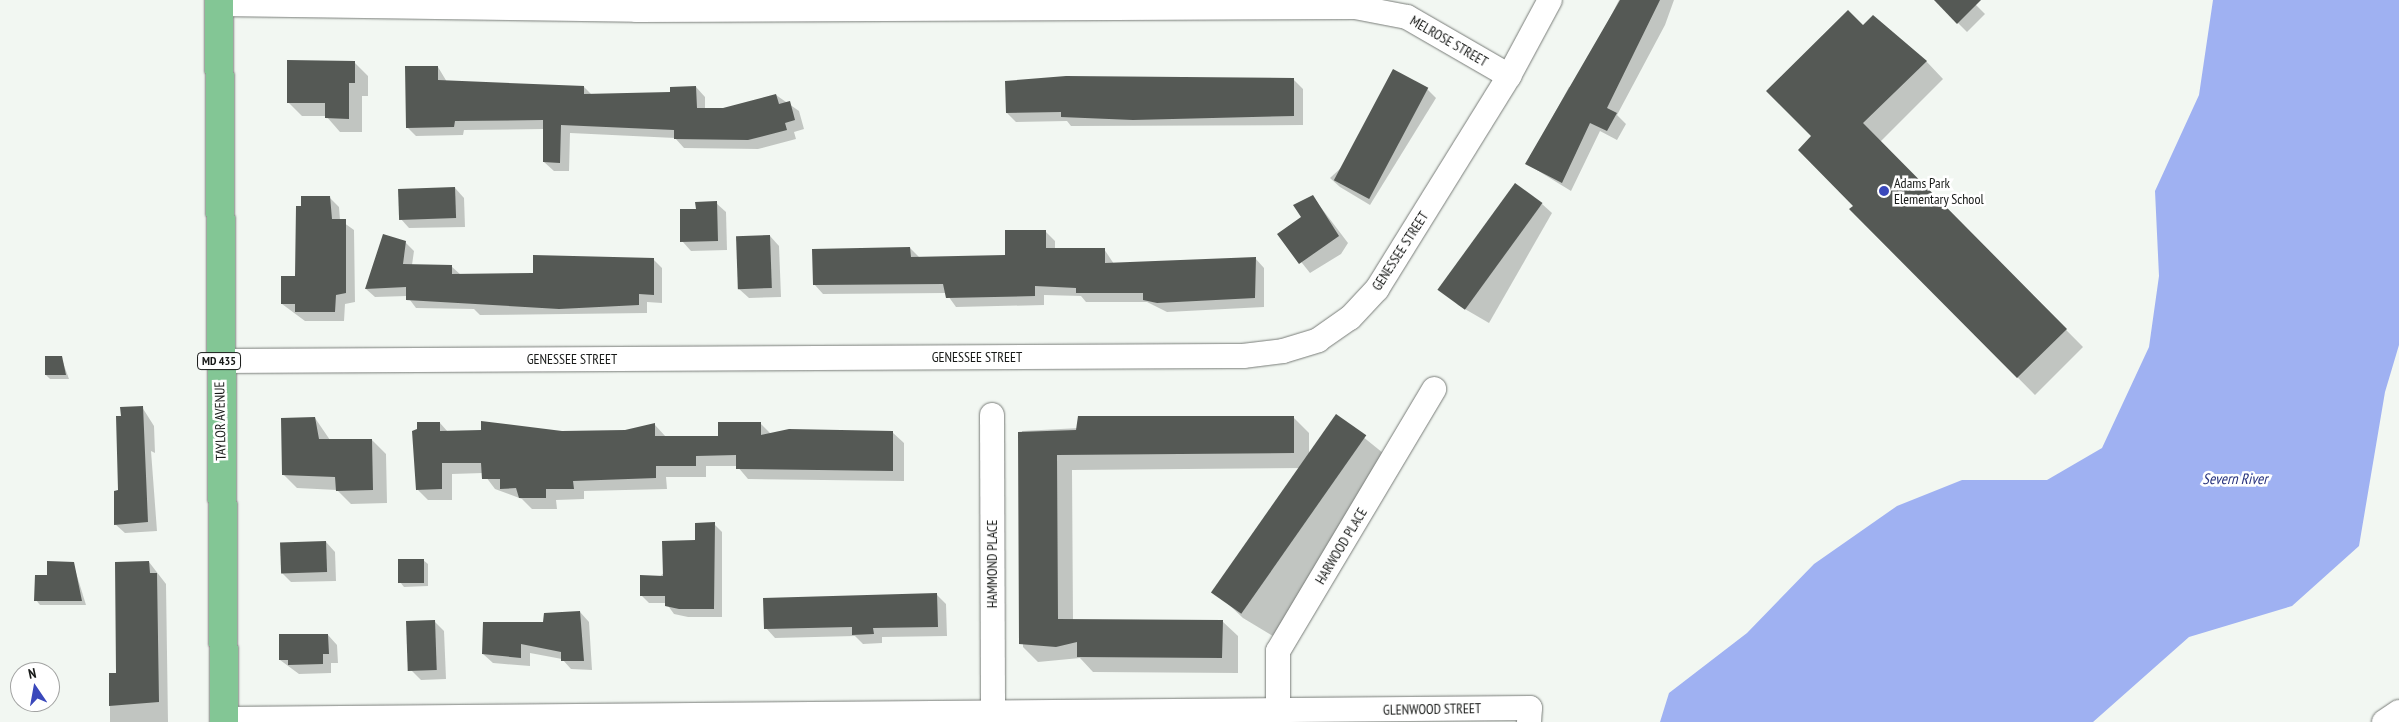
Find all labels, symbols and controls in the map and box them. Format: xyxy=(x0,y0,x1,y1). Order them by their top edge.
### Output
street label: MELROSE STREET xyxy=(1407,12,1491,70)
place label: Adams Park Elementary School xyxy=(1894,175,1984,208)
marker: Adams Park Elementary School xyxy=(1878,185,1890,197)
street label: GENESSEE STREET xyxy=(1368,208,1432,294)
street label: GENESSEE STREET xyxy=(932,349,1022,365)
street label: GENESSEE STREET xyxy=(527,351,617,367)
road number: MD 435 xyxy=(196,352,242,371)
street label: TAYLOR AVENUE xyxy=(211,381,229,461)
water label: Severn River xyxy=(2203,470,2267,488)
street label: HARWOOD PLACE xyxy=(1312,505,1370,587)
street label: HAMMOND PLACE xyxy=(984,520,1000,608)
north arrow xyxy=(10,662,60,712)
text: N xyxy=(27,664,38,683)
street label: GLENWOOD STREET xyxy=(1383,700,1481,718)

